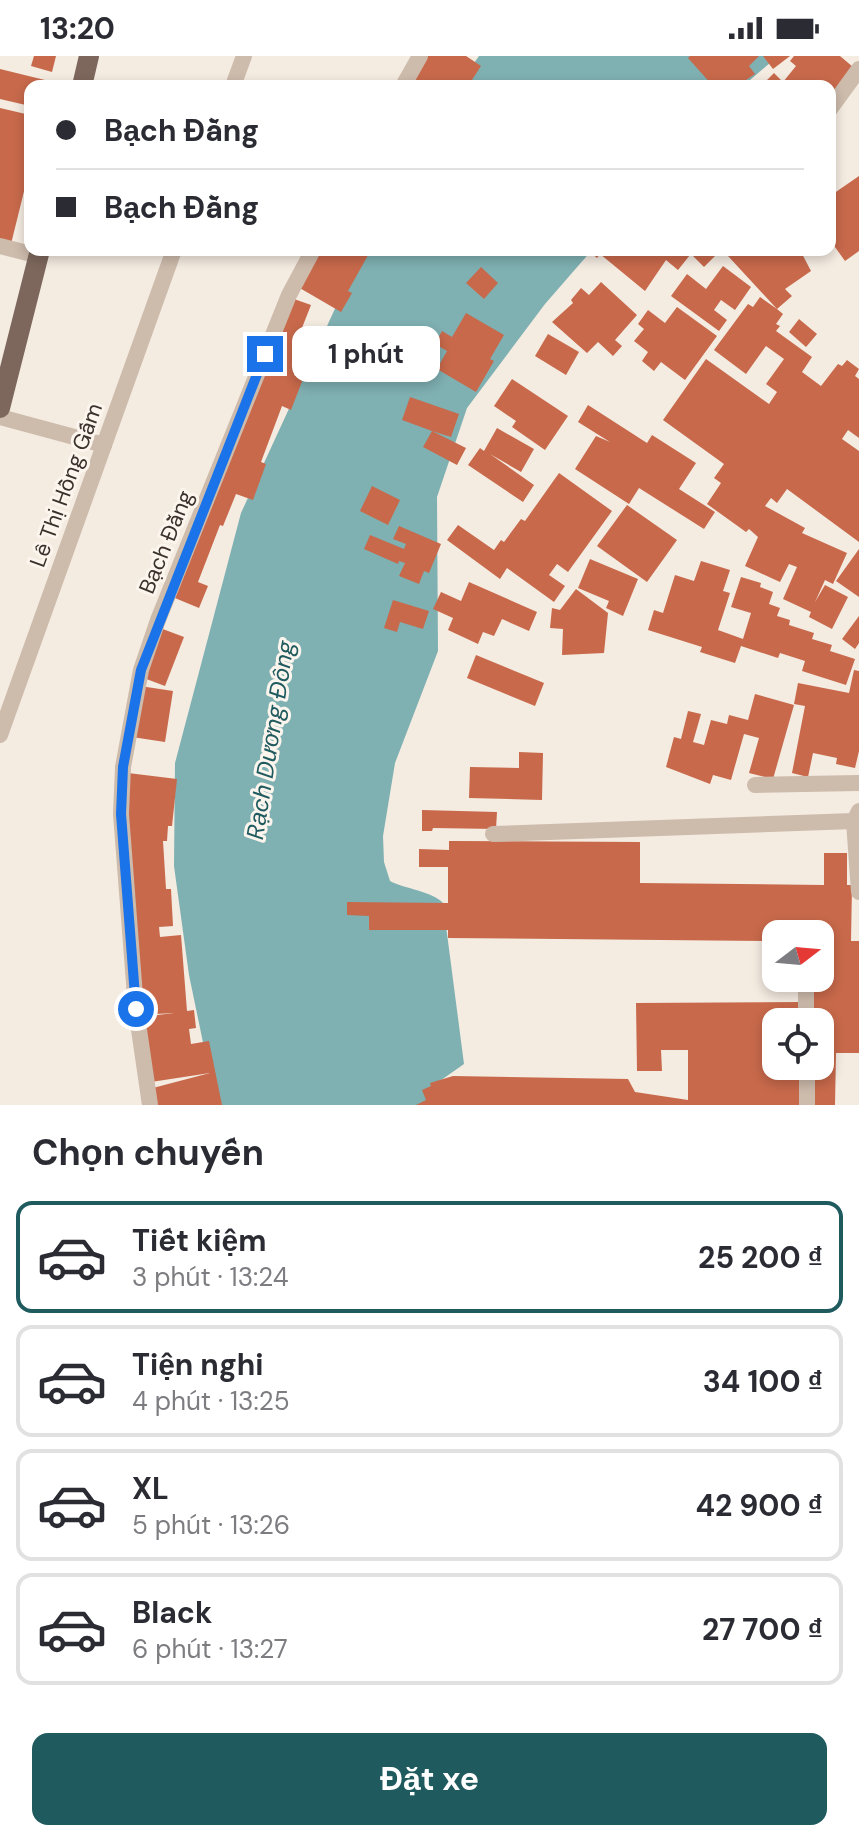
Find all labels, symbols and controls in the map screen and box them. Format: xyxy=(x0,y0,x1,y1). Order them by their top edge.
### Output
text: 13:20 xyxy=(40,9,115,48)
text: Bạch Đằng xyxy=(104,111,259,150)
text: Bạch Đằng xyxy=(104,188,259,227)
callout: 1 phút xyxy=(293,326,441,382)
route end xyxy=(247,336,283,372)
text: 1 phút xyxy=(328,337,404,371)
street label: Lê Thị Hồng Gấm xyxy=(23,399,109,571)
street label: Bạch Đằng xyxy=(132,486,200,598)
water label: Rạch Dương Đông xyxy=(239,638,301,842)
north arrow xyxy=(762,920,834,992)
map controls xyxy=(762,920,834,1080)
route start xyxy=(118,991,154,1027)
button: locate xyxy=(762,1008,834,1080)
text: Chọn chuyến xyxy=(32,1129,264,1176)
icon: car xyxy=(36,1221,108,1293)
text: Tiết kiệm xyxy=(132,1221,267,1260)
text: 25 200 ₫ xyxy=(698,1238,823,1277)
text: 3 phút · 13:24 xyxy=(132,1260,289,1294)
icon: car xyxy=(36,1345,108,1417)
text: Tiện nghi xyxy=(132,1345,264,1384)
text: 34 100 ₫ xyxy=(703,1362,823,1401)
text: 4 phút · 13:25 xyxy=(132,1384,290,1418)
icon: car xyxy=(36,1469,108,1541)
text: XL xyxy=(132,1469,169,1508)
text: 42 900 ₫ xyxy=(695,1486,823,1525)
text: 5 phút · 13:26 xyxy=(132,1508,290,1542)
icon: car xyxy=(36,1593,108,1665)
text: Black xyxy=(132,1593,212,1632)
text: 27 700 ₫ xyxy=(702,1610,823,1649)
text: 6 phút · 13:27 xyxy=(132,1632,288,1666)
button: Đặt xe xyxy=(32,1733,827,1825)

